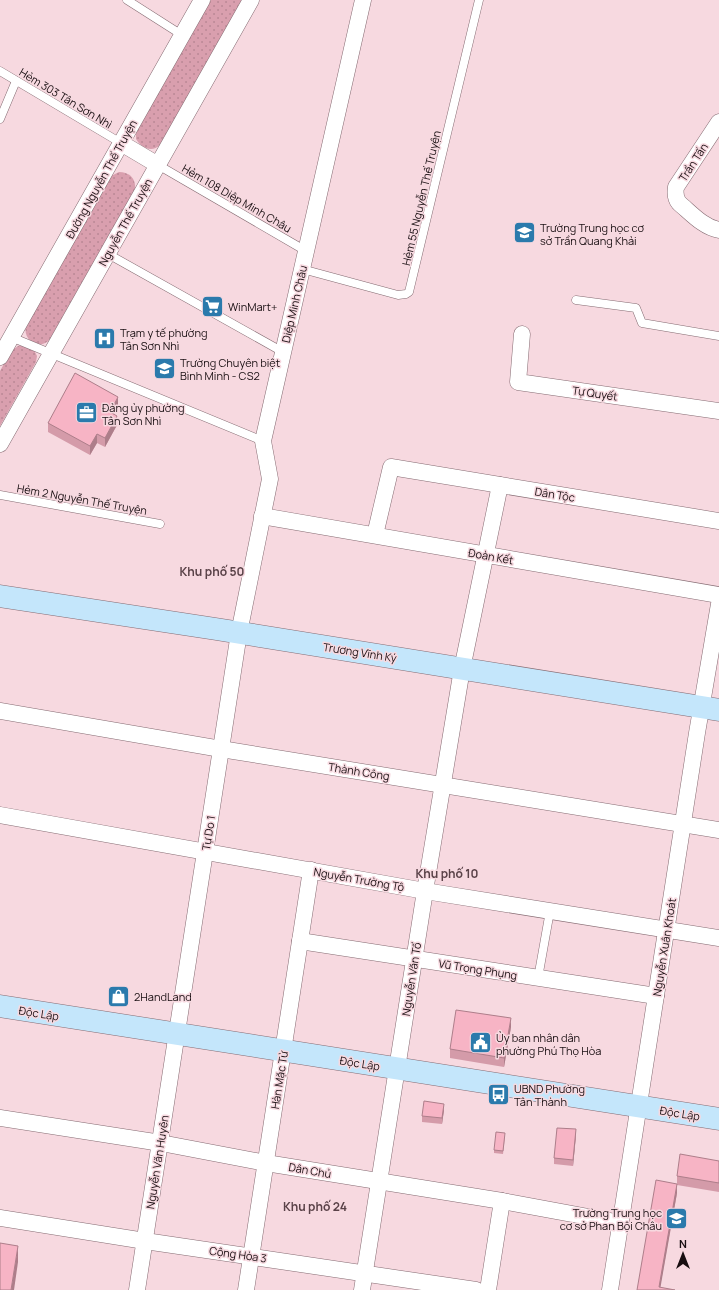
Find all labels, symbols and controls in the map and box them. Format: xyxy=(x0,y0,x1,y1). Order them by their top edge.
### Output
street label: Hẻm 303 Tân Sơn Nhì xyxy=(17,64,115,132)
street label: Đường Nguyễn Thế Truyện xyxy=(63,117,139,241)
street label: Hẻm 55 Nguyễn Thế Truyện xyxy=(398,129,444,267)
street label: Trần Tấn xyxy=(675,140,711,184)
street label: Hẻm 108 Diệp Minh Châu xyxy=(179,160,295,236)
street label: Nguyễn Thế Truyện xyxy=(96,176,154,268)
school or university icon: Trường Trung học cơ sở Trần Quang Khải xyxy=(511,220,537,246)
place label: Trường Trung học cơ sở Trần Quang Khải xyxy=(540,220,644,248)
street label: Diệp Minh Châu xyxy=(278,264,310,344)
supermarket icon: WinMart+ xyxy=(199,293,225,319)
place label: WinMart+ xyxy=(228,299,277,314)
hospital icon: Trạm y tế phường Tân Sơn Nhì xyxy=(92,325,118,351)
place label: Trạm y tế phường Tân Sơn Nhì xyxy=(120,325,208,353)
school or university icon: Trường Chuyên biệt Bình Minh - CS2 xyxy=(151,355,177,381)
place label: Trường Chuyên biệt Bình Minh - CS2 xyxy=(180,355,280,383)
street label: Tự Quyết xyxy=(571,382,619,404)
office icon: Đảng ủy phường Tân Sơn Nhì xyxy=(73,400,99,426)
place label: Đảng ủy phường Tân Sơn Nhì xyxy=(102,400,185,428)
street label: Hẻm 2 Nguyễn Thế Truyện xyxy=(16,480,148,518)
street label: Dân Tộc xyxy=(534,483,576,505)
street label: Đoàn Kết xyxy=(467,545,515,567)
district label: Khu phố 50 xyxy=(180,563,245,580)
street label: Trương Vĩnh Ký xyxy=(322,639,398,665)
street label: Thành Công xyxy=(327,759,391,783)
street label: Tự Do 1 xyxy=(198,814,218,852)
street label: Nguyễn Trường Tộ xyxy=(312,864,406,894)
district label: Khu phố 10 xyxy=(415,865,479,882)
street label: Nguyễn Xuân Khoát xyxy=(649,897,679,997)
street label: Nguyễn Văn Tố xyxy=(398,941,424,1017)
street label: Vũ Trọng Phụng xyxy=(438,955,518,983)
shop icon: 2HandLand xyxy=(106,983,132,1009)
place label: 2HandLand xyxy=(134,989,192,1004)
street label: Độc Lập xyxy=(18,1002,61,1024)
public building icon: Ủy ban nhân dân phường Phú Thọ Hòa xyxy=(467,1030,493,1056)
place label: Ủy ban nhân dân phường Phú Thọ Hòa xyxy=(496,1030,601,1058)
street label: Hàn Mặc Tử xyxy=(267,1049,291,1110)
street label: Độc Lập xyxy=(339,1052,382,1074)
bus stop icon: UBND Phường Tân Thành xyxy=(486,1081,512,1107)
place label: UBND Phường Tân Thành xyxy=(514,1081,585,1109)
street label: Độc Lập xyxy=(659,1102,702,1124)
street label: Nguyễn Văn Huyên xyxy=(142,1114,172,1210)
street label: Dân Chủ xyxy=(287,1159,333,1181)
district label: Khu phố 24 xyxy=(283,1198,347,1215)
place label: Trường Trung học cơ sở Phan Bội Châu xyxy=(560,1205,662,1233)
school or university icon: Trường Trung học cơ sở Phan Bội Châu xyxy=(664,1205,690,1231)
north arrow xyxy=(663,1234,703,1274)
text: N xyxy=(679,1236,687,1251)
street label: Cộng Hòa 3 xyxy=(208,1243,268,1265)

